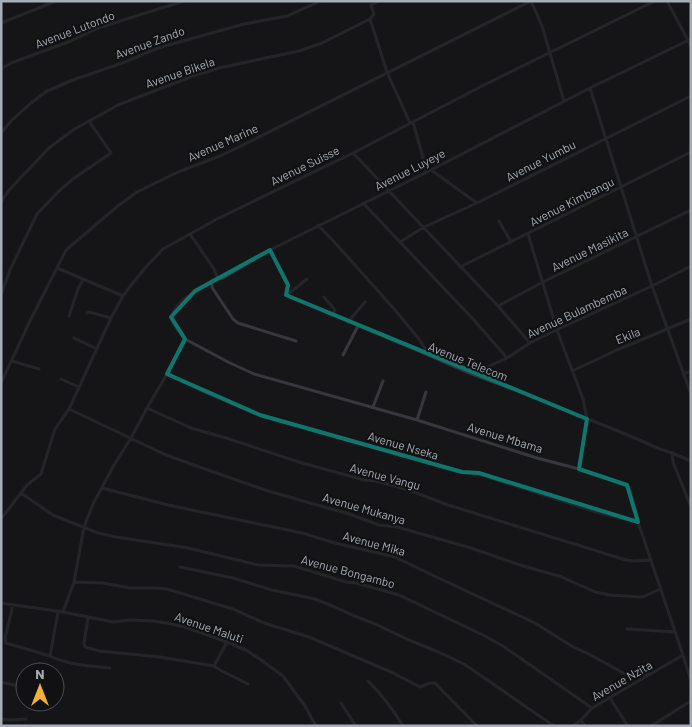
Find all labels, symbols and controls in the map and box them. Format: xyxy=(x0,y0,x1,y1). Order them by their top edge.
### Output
street label: Avenue Lutondo xyxy=(33,7,116,51)
street label: Avenue Zando xyxy=(113,23,186,61)
street label: Avenue Bikela xyxy=(143,54,216,90)
street label: Avenue Marine xyxy=(185,120,260,164)
street label: Avenue Yumbu xyxy=(503,137,578,184)
street label: Avenue Suisse xyxy=(268,142,341,188)
street label: Avenue Luyeye xyxy=(372,145,447,193)
street label: Avenue Kimbangu xyxy=(527,174,616,228)
street label: Avenue Masikita xyxy=(549,224,630,274)
street label: Avenue Bulambemba xyxy=(524,282,629,340)
street label: Ekila xyxy=(613,324,642,346)
street label: Avenue Telecom xyxy=(426,339,510,383)
street label: Avenue Mbama xyxy=(466,419,545,455)
street label: Avenue Nseka xyxy=(366,428,440,462)
street label: Avenue Vangu xyxy=(348,460,422,492)
street label: Avenue Mukanya xyxy=(321,490,407,527)
street label: Avenue Mika xyxy=(341,528,407,558)
street label: Avenue Bongambo xyxy=(300,552,397,590)
street label: Avenue Maluti xyxy=(173,609,246,645)
street label: Avenue Nzita xyxy=(589,657,654,703)
north arrow xyxy=(15,662,65,712)
text: N xyxy=(35,665,45,682)

